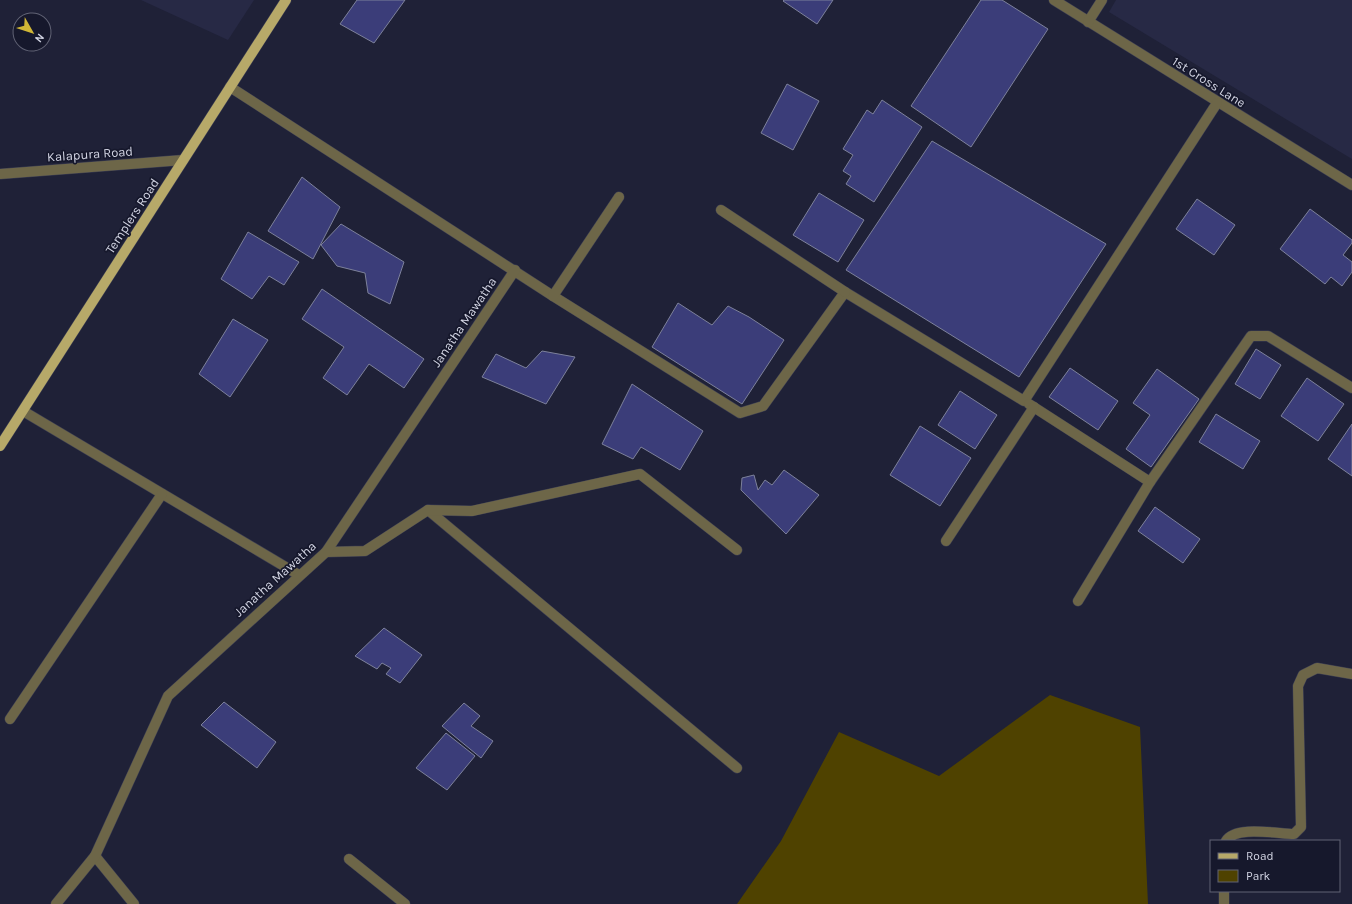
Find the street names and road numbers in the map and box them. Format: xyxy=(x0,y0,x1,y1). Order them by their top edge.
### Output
street label: 1st Cross Lane xyxy=(1170,54,1249,111)
street label: Kalapura Road xyxy=(46,144,134,164)
street label: Templers Road xyxy=(102,176,162,256)
street label: Janatha Mawatha xyxy=(428,274,500,370)
street label: Janatha Mawatha xyxy=(231,538,319,620)

